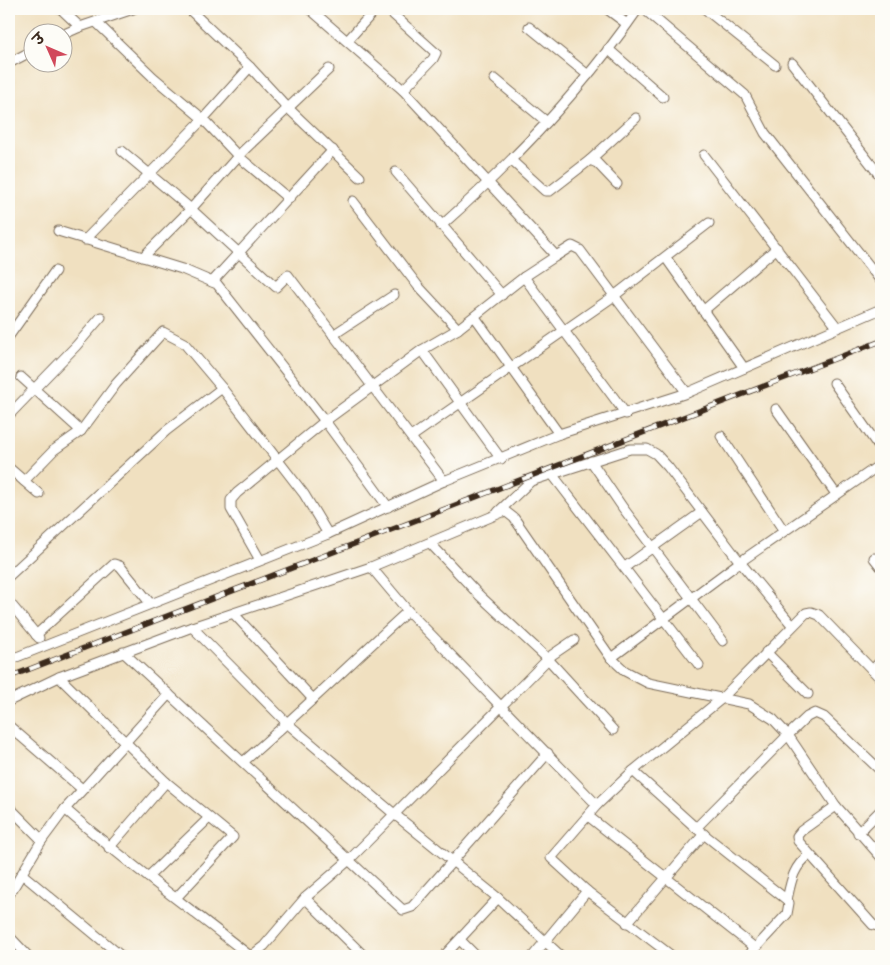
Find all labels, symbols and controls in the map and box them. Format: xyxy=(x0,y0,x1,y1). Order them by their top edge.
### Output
north arrow xyxy=(22,22,72,72)
text: उ xyxy=(26,26,52,53)

